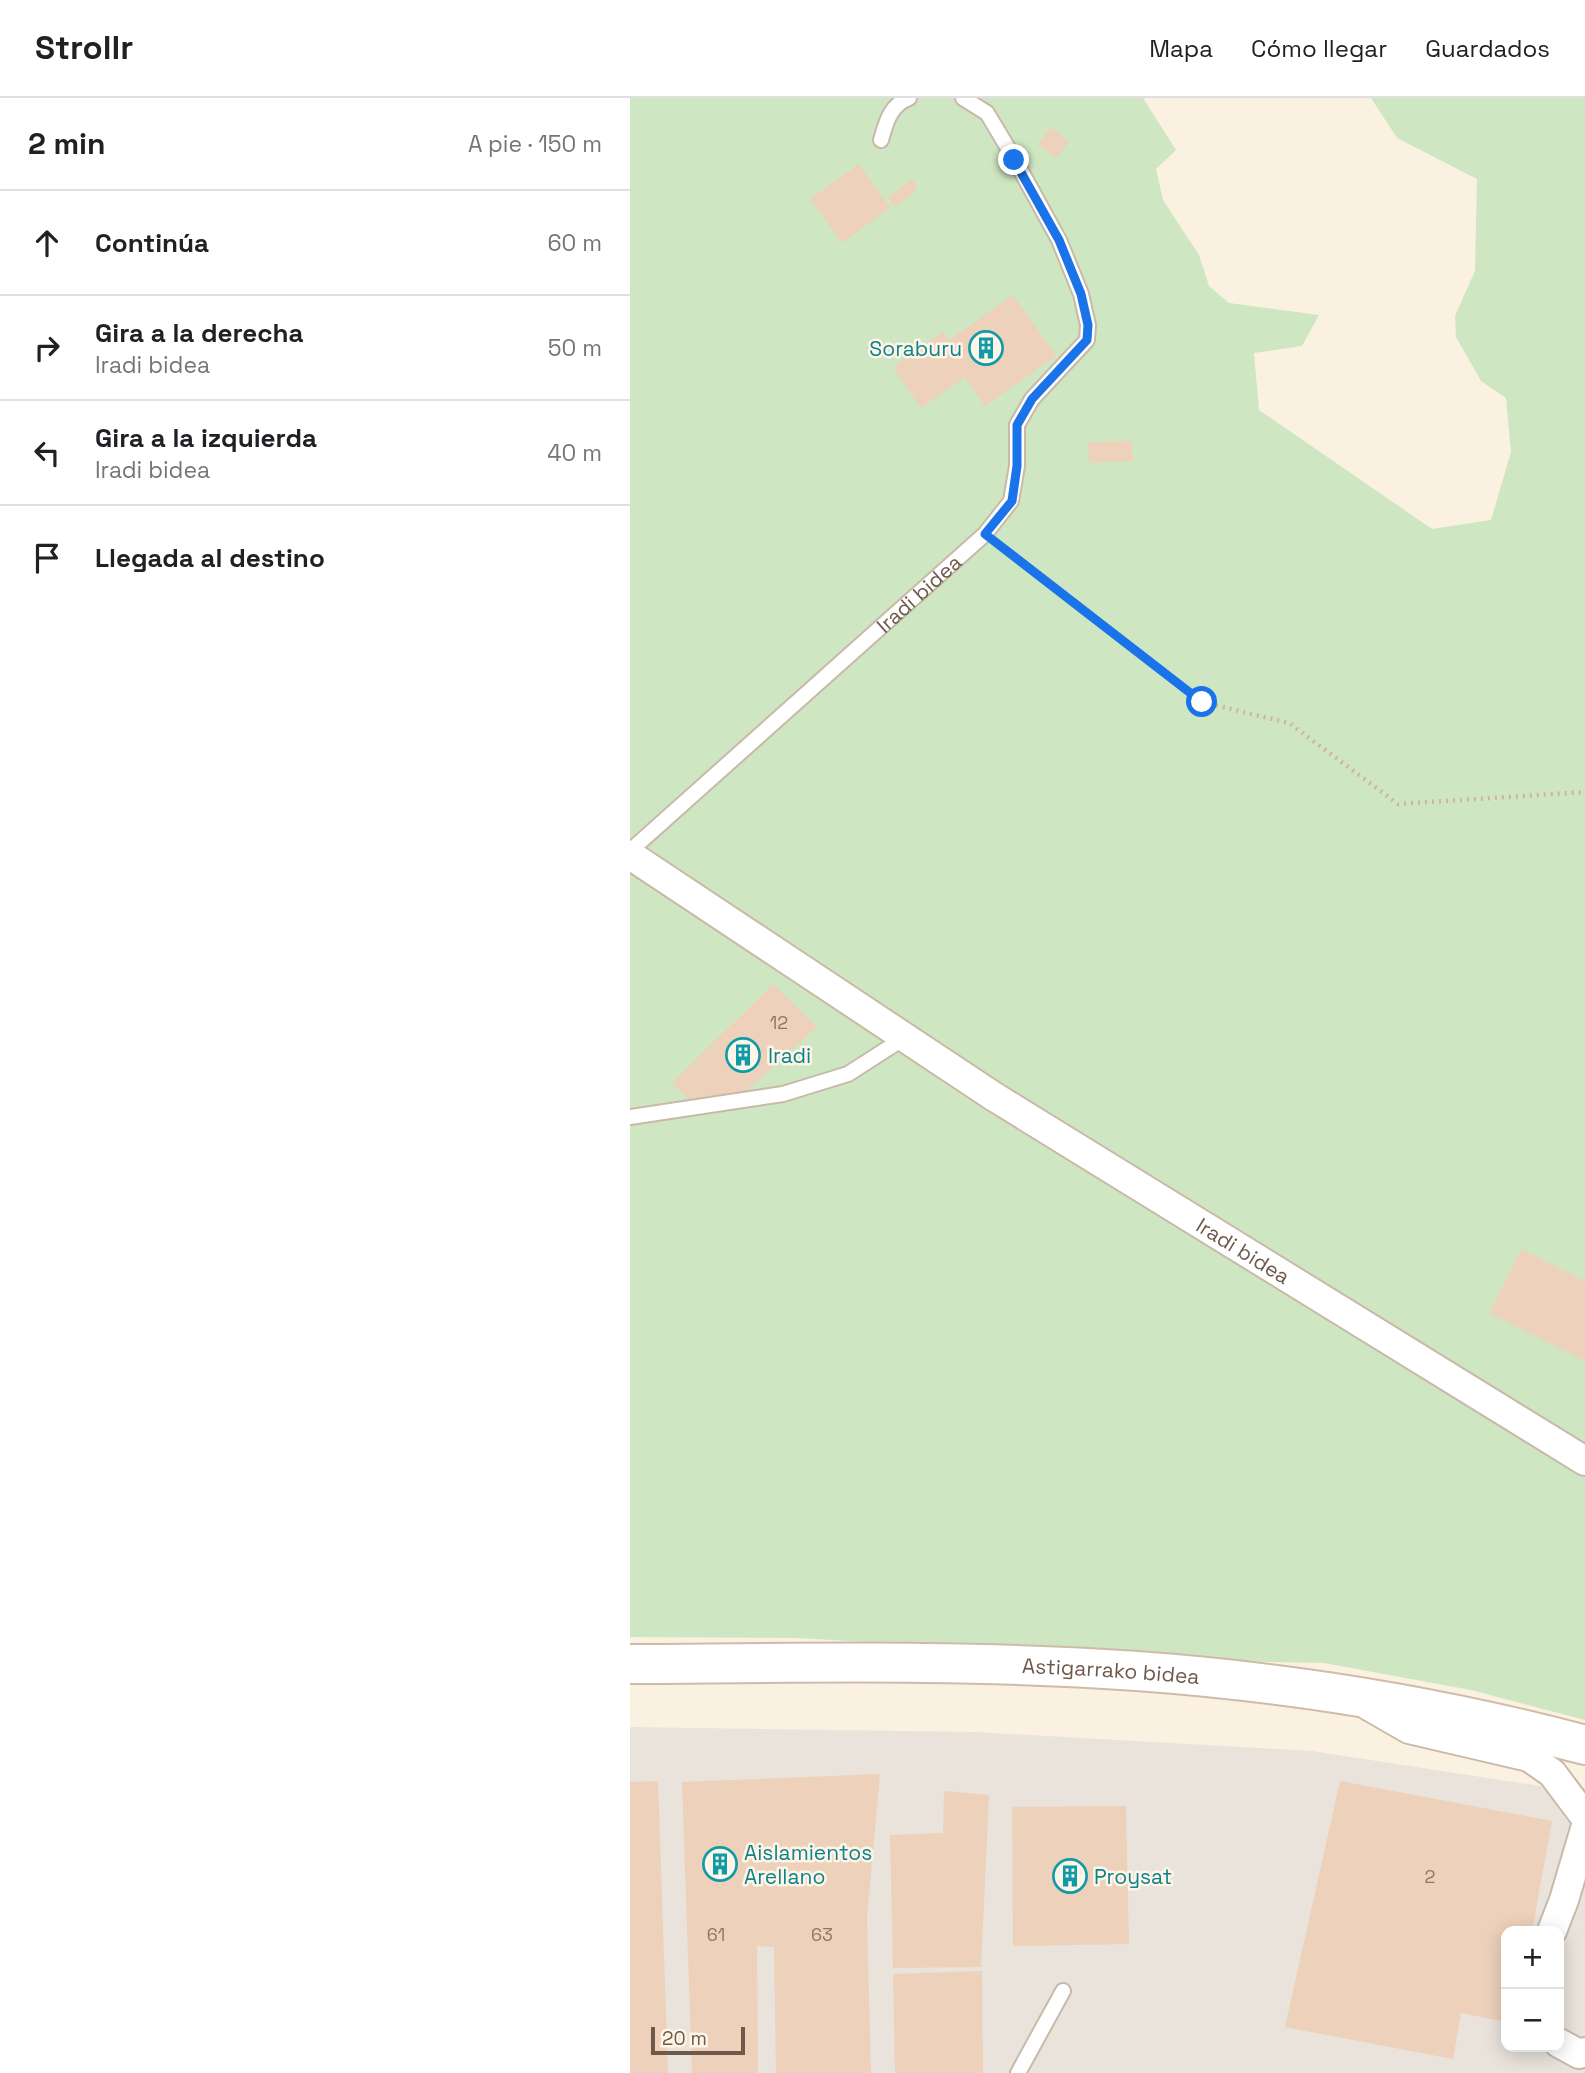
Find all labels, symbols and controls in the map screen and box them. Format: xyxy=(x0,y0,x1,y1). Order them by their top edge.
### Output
text: Strollr xyxy=(35,27,133,69)
text: Mapa xyxy=(1149,33,1213,64)
text: Cómo llegar xyxy=(1251,33,1387,64)
text: Guardados xyxy=(1425,33,1550,64)
text: 2 min xyxy=(28,124,106,163)
text: A pie · 150 m xyxy=(468,129,602,159)
route end xyxy=(998,144,1029,175)
icon: ahead xyxy=(28,224,66,262)
text: Continúa xyxy=(95,226,209,260)
text: 60 m xyxy=(547,228,602,258)
text: Gira a la derecha xyxy=(95,316,304,350)
icon: right xyxy=(28,329,66,367)
building icon: Soraburu xyxy=(967,329,1005,367)
text: 50 m xyxy=(548,333,602,363)
place label: Soraburu xyxy=(869,335,962,362)
text: Iradi bidea xyxy=(95,350,210,380)
text: Gira a la izquierda xyxy=(95,421,317,455)
icon: left xyxy=(28,434,66,472)
text: 40 m xyxy=(547,438,602,468)
text: Iradi bidea xyxy=(95,455,210,485)
icon: arrive xyxy=(28,539,66,577)
text: Llegada al destino xyxy=(95,541,325,575)
street label: Iradi bidea xyxy=(870,548,967,638)
route start xyxy=(1186,686,1217,717)
house number: 12 xyxy=(770,1011,788,1034)
building icon: Iradi xyxy=(724,1036,762,1074)
place label: Iradi xyxy=(768,1042,811,1069)
street label: Iradi bidea xyxy=(1192,1211,1295,1290)
street label: Astigarrako bidea xyxy=(1022,1652,1201,1690)
place label: Aislamientos Arellano xyxy=(744,1839,872,1890)
building icon: Aislamientos Arellano xyxy=(701,1845,739,1883)
building icon: Proysat xyxy=(1051,1857,1089,1895)
place label: Proysat xyxy=(1094,1863,1172,1890)
house number: 2 xyxy=(1425,1865,1435,1888)
house number: 61 xyxy=(707,1923,725,1946)
house number: 63 xyxy=(811,1923,833,1946)
map controls xyxy=(1501,1926,1564,2052)
button: + xyxy=(1501,1926,1564,1989)
button: − xyxy=(1501,1989,1564,2052)
scale bar xyxy=(651,2024,746,2056)
text: 20 m xyxy=(662,2026,707,2051)

